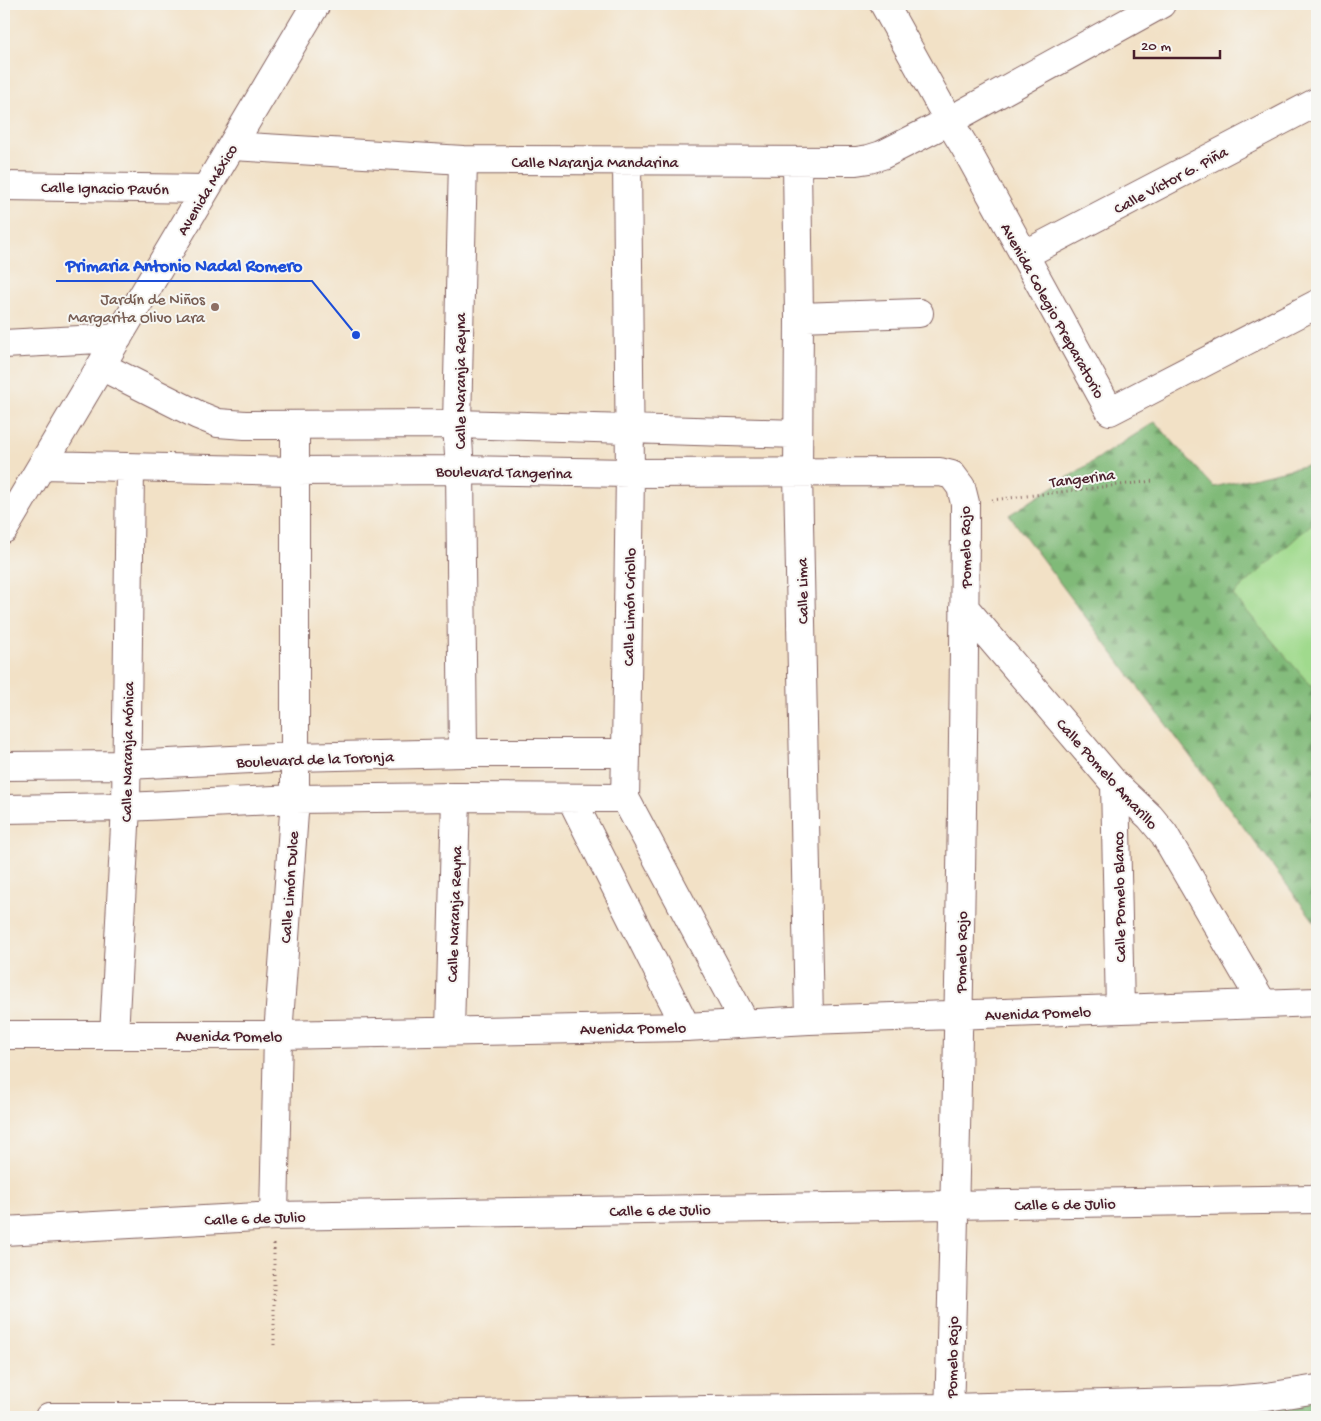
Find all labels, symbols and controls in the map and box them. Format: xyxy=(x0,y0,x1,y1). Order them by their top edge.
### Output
scale bar xyxy=(1134,28,1220,60)
text: 20 m xyxy=(1141,38,1171,56)
street label: Avenida México xyxy=(174,142,244,240)
street label: Calle Víctor G. Piña xyxy=(1111,144,1233,220)
street label: Calle Naranja Mandarina xyxy=(512,155,680,174)
street label: Calle Ignacio Pavón xyxy=(41,180,169,201)
street label: Avenida Colegio Preparatorio xyxy=(995,221,1107,403)
callout: Primaria Antonio Nadal Romero xyxy=(56,248,312,281)
text: Primaria Antonio Nadal Romero xyxy=(65,257,303,278)
place label: Jardín de Niños Margarita Olivo Lara xyxy=(68,292,206,329)
marker: Jardín de Niños Margarita Olivo Lara xyxy=(209,301,221,313)
street label: Calle Naranja Reyna xyxy=(453,312,472,449)
street label: Boulevard Tangerina xyxy=(435,464,573,485)
street label: Tangerina xyxy=(1048,467,1117,494)
street label: Pomelo Rojo xyxy=(957,506,978,589)
street label: Calle Limón Criollo xyxy=(621,548,642,666)
street label: Calle Lima xyxy=(794,557,815,624)
street label: Calle Naranja Mónica xyxy=(119,681,140,822)
street label: Calle Pomelo Amarillo xyxy=(1050,716,1160,835)
street label: Boulevard de la Toronja xyxy=(235,749,395,774)
street label: Calle Limón Dulce xyxy=(278,830,305,944)
street label: Calle Pomelo Blanco xyxy=(1111,831,1132,963)
street label: Calle Naranja Reyna xyxy=(445,844,468,983)
street label: Pomelo Rojo xyxy=(953,911,974,994)
street label: Avenida Pomelo xyxy=(985,1004,1092,1027)
street label: Avenida Pomelo xyxy=(580,1020,686,1041)
street label: Avenida Pomelo xyxy=(176,1029,282,1048)
street label: Calle 6 de Julio xyxy=(1014,1196,1116,1217)
street label: Calle 6 de Julio xyxy=(609,1202,711,1223)
street label: Calle 6 de Julio xyxy=(204,1209,306,1232)
street label: Pomelo Rojo xyxy=(944,1316,965,1399)

